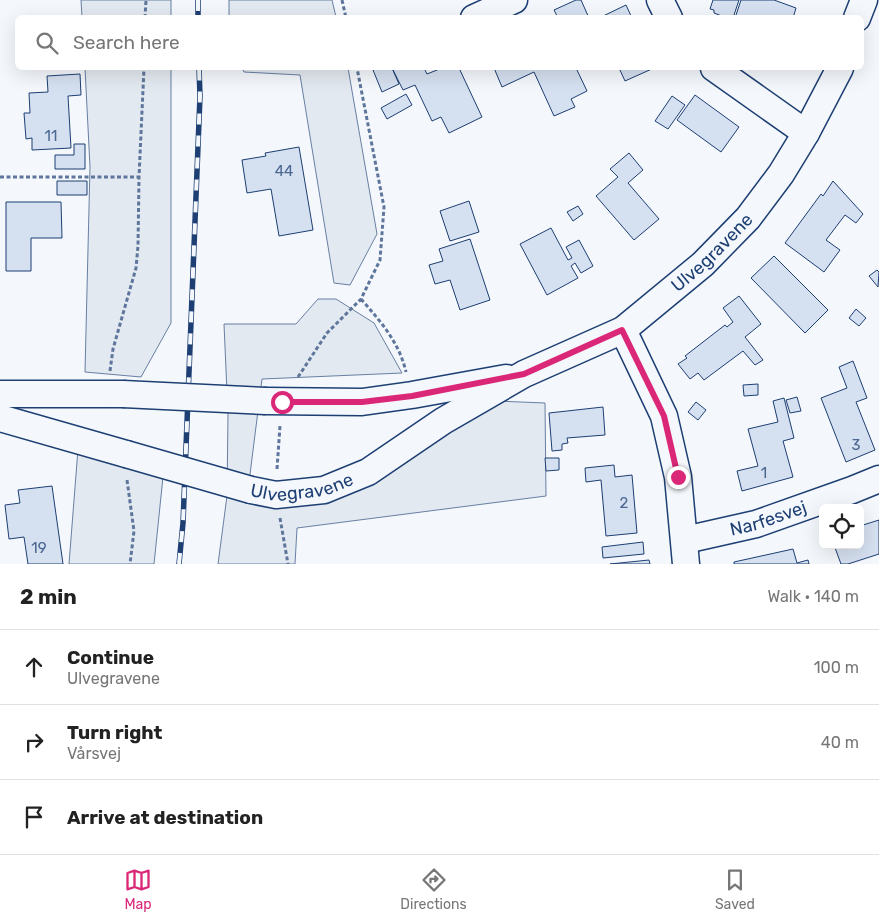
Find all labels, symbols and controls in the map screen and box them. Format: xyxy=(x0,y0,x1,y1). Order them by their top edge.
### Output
search box xyxy=(15,15,864,70)
icon: search xyxy=(33,29,61,57)
text: Search here xyxy=(73,31,180,54)
house number: 11 xyxy=(45,127,57,145)
house number: 44 xyxy=(275,162,293,180)
street label: Ulvegravene xyxy=(667,209,757,297)
route start xyxy=(271,391,294,414)
house number: 3 xyxy=(851,436,861,454)
house number: 1 xyxy=(761,464,767,482)
route end xyxy=(667,466,690,489)
street label: Ulvegravene xyxy=(248,468,356,506)
house number: 2 xyxy=(620,494,629,512)
street label: Narfesvej xyxy=(728,496,810,541)
map controls xyxy=(819,504,864,549)
button: locate xyxy=(819,504,864,549)
house number: 19 xyxy=(31,539,47,557)
text: 2 min xyxy=(20,584,77,609)
text: Walk · 140 m xyxy=(768,587,859,606)
text: Continue xyxy=(67,646,154,669)
icon: ahead xyxy=(20,653,48,681)
text: 100 m xyxy=(814,658,859,677)
text: Ulvegravene xyxy=(67,669,160,688)
text: Turn right xyxy=(67,721,162,744)
icon: right xyxy=(20,728,48,756)
text: 40 m xyxy=(821,733,859,752)
text: Vårsvej xyxy=(67,744,121,763)
icon: arrive xyxy=(20,803,48,831)
text: Arrive at destination xyxy=(67,806,263,829)
tab: Map xyxy=(124,866,152,913)
tab: Directions xyxy=(400,866,467,913)
tab: Saved xyxy=(715,866,755,913)

